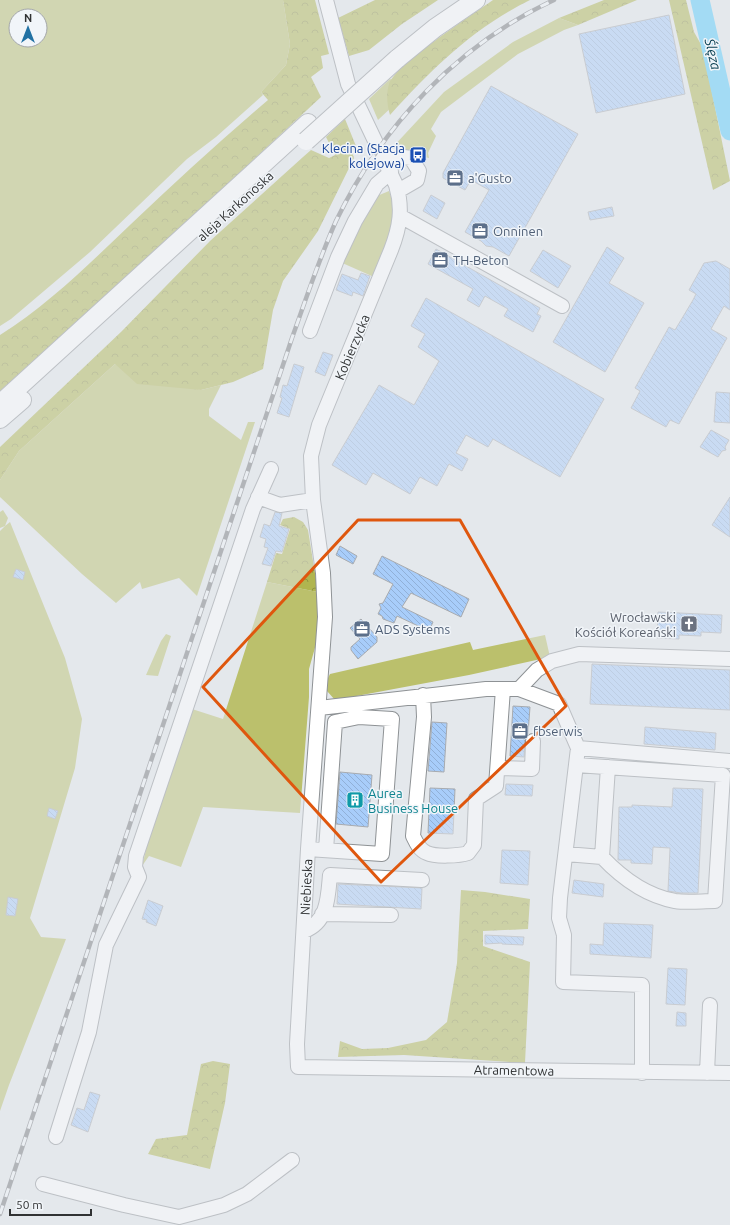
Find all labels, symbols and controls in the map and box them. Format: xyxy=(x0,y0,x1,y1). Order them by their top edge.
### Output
north arrow xyxy=(8,8,48,48)
text: N xyxy=(24,12,32,24)
water label: Ślęza xyxy=(701,36,725,72)
place label: Klecina (Stacja kolejowa) xyxy=(322,141,405,171)
bus stop icon: Klecina (Stacja kolejowa) xyxy=(408,145,428,165)
street label: aleja Karkonoska xyxy=(194,168,276,244)
office icon: a'Gusto xyxy=(445,168,465,188)
place label: a'Gusto xyxy=(468,171,512,185)
office icon: Onninen xyxy=(470,221,490,241)
place label: Onninen xyxy=(493,224,543,238)
office icon: TH-Beton xyxy=(430,250,450,270)
place label: TH-Beton xyxy=(453,253,509,267)
street label: Kobierzycka xyxy=(332,312,372,382)
place label: Wrocławski Kościół Koreański xyxy=(575,610,676,639)
church icon: Wrocławski Kościół Koreański xyxy=(679,614,699,634)
office icon: ADS Systems xyxy=(352,619,372,639)
place label: ADS Systems xyxy=(375,622,450,636)
office icon: fbserwis xyxy=(510,721,530,741)
place label: fbserwis xyxy=(533,724,583,738)
place label: Aurea Business House xyxy=(368,786,458,815)
building icon: Aurea Business House xyxy=(345,790,365,810)
street label: Niebieska xyxy=(298,858,314,916)
street label: Atramentowa xyxy=(474,1062,554,1078)
scale bar xyxy=(10,1191,91,1217)
text: 50 m xyxy=(16,1198,43,1211)

